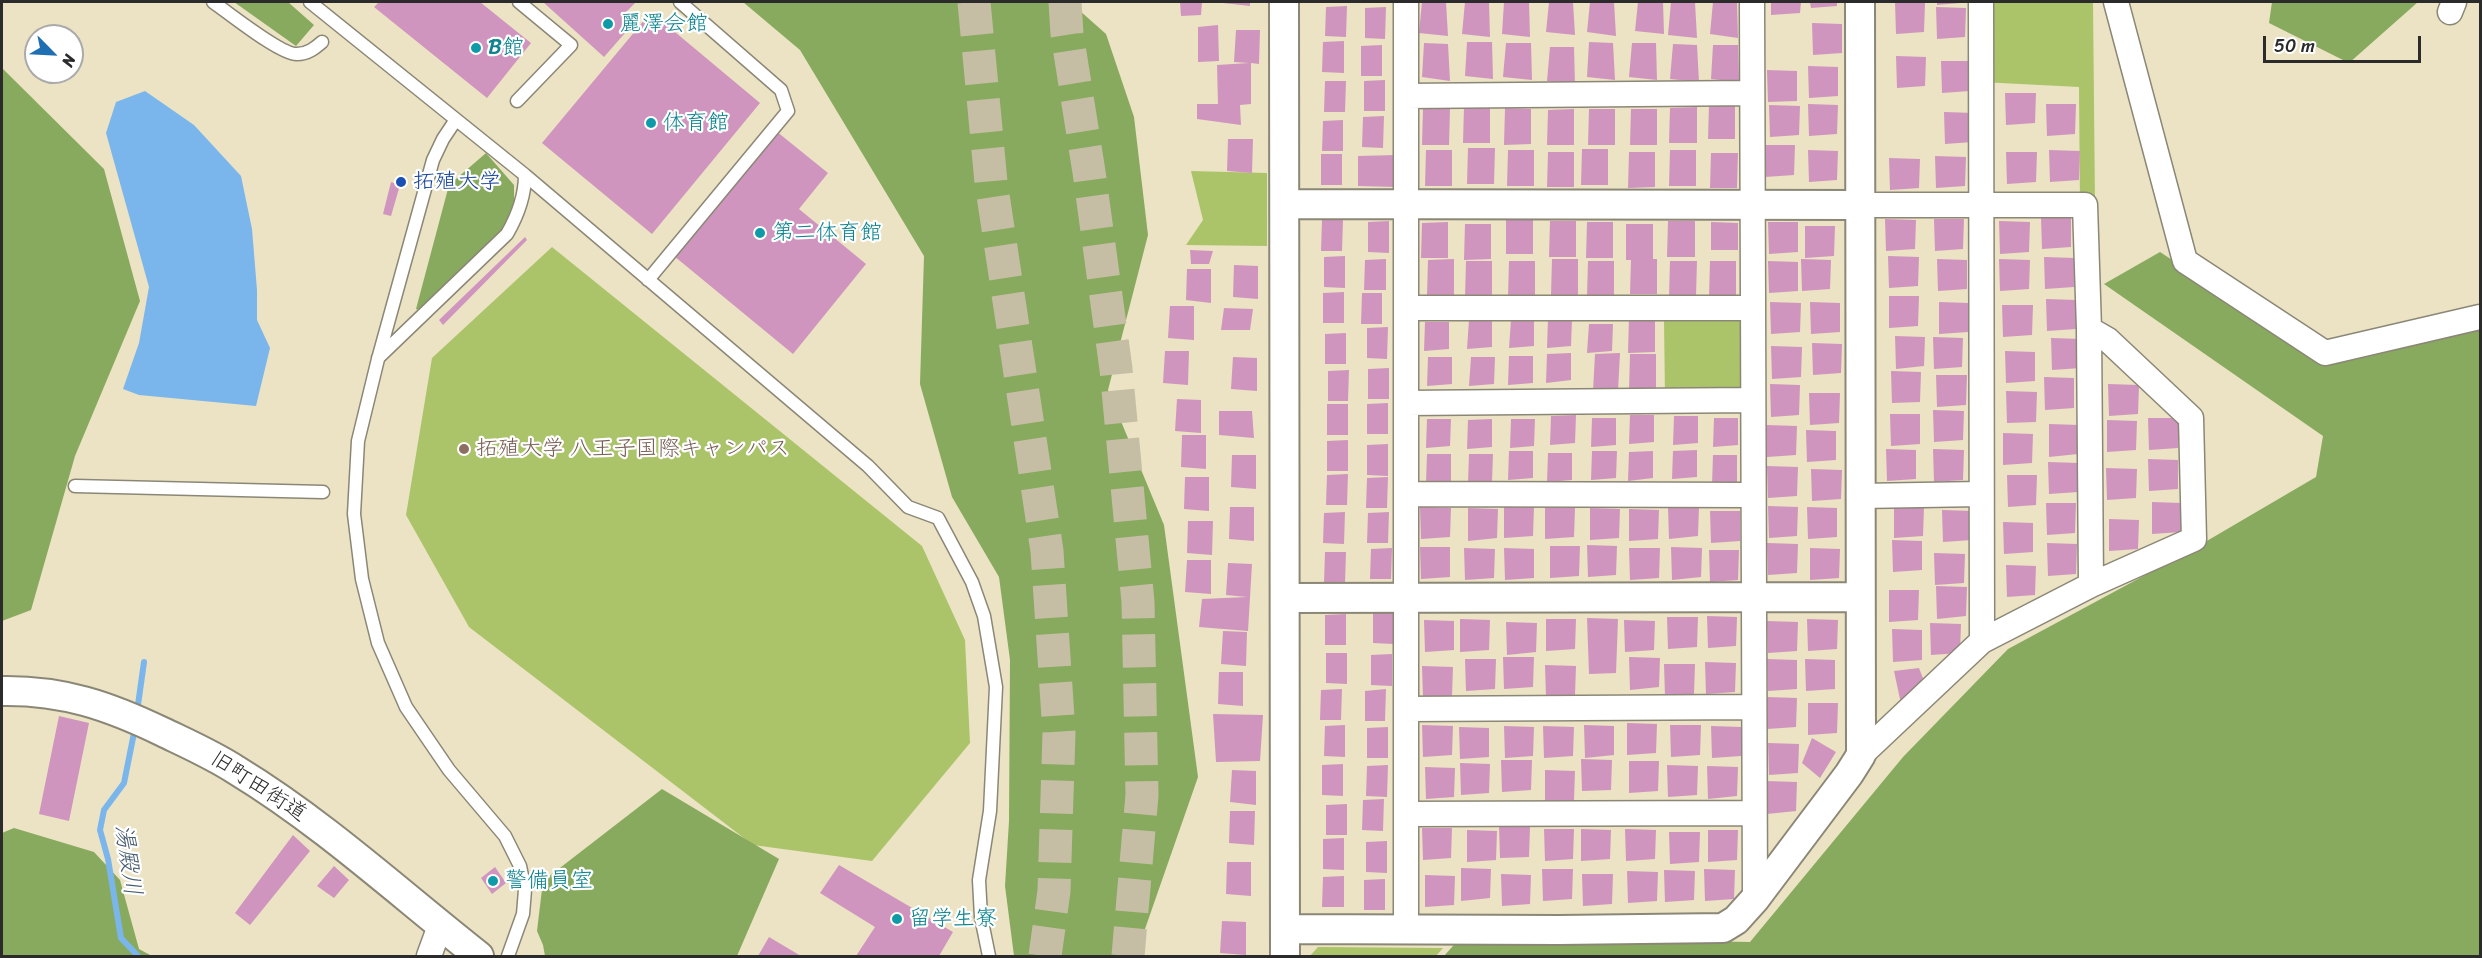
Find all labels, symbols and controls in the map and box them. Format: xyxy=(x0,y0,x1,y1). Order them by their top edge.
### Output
place label: 麗澤会館 xyxy=(620,11,708,37)
marker: 麗澤会館 xyxy=(601,17,615,31)
north arrow xyxy=(24,24,84,84)
scale bar xyxy=(2266,24,2424,62)
text: 50 m xyxy=(2274,30,2315,62)
place label: B館 xyxy=(488,35,524,61)
marker: B館 xyxy=(469,41,483,55)
text: N xyxy=(54,50,85,72)
place label: 体育館 xyxy=(663,110,729,136)
marker: 体育館 xyxy=(644,116,658,130)
place label: 拓殖大学 xyxy=(413,169,501,195)
marker: 拓殖大学 xyxy=(394,175,408,189)
place label: 第二体育館 xyxy=(772,220,882,246)
marker: 第二体育館 xyxy=(753,226,767,240)
place label: 拓殖大学 八王子国際キャンパス xyxy=(476,436,790,462)
marker: 拓殖大学 八王子国際キャンパス xyxy=(457,442,471,456)
street label: 旧町田街道 xyxy=(205,746,311,828)
water label: 湯殿川 xyxy=(108,822,146,898)
place label: 警備員室 xyxy=(505,868,593,894)
marker: 警備員室 xyxy=(486,874,500,888)
place label: 留学生寮 xyxy=(909,906,997,932)
marker: 留学生寮 xyxy=(890,912,904,926)

